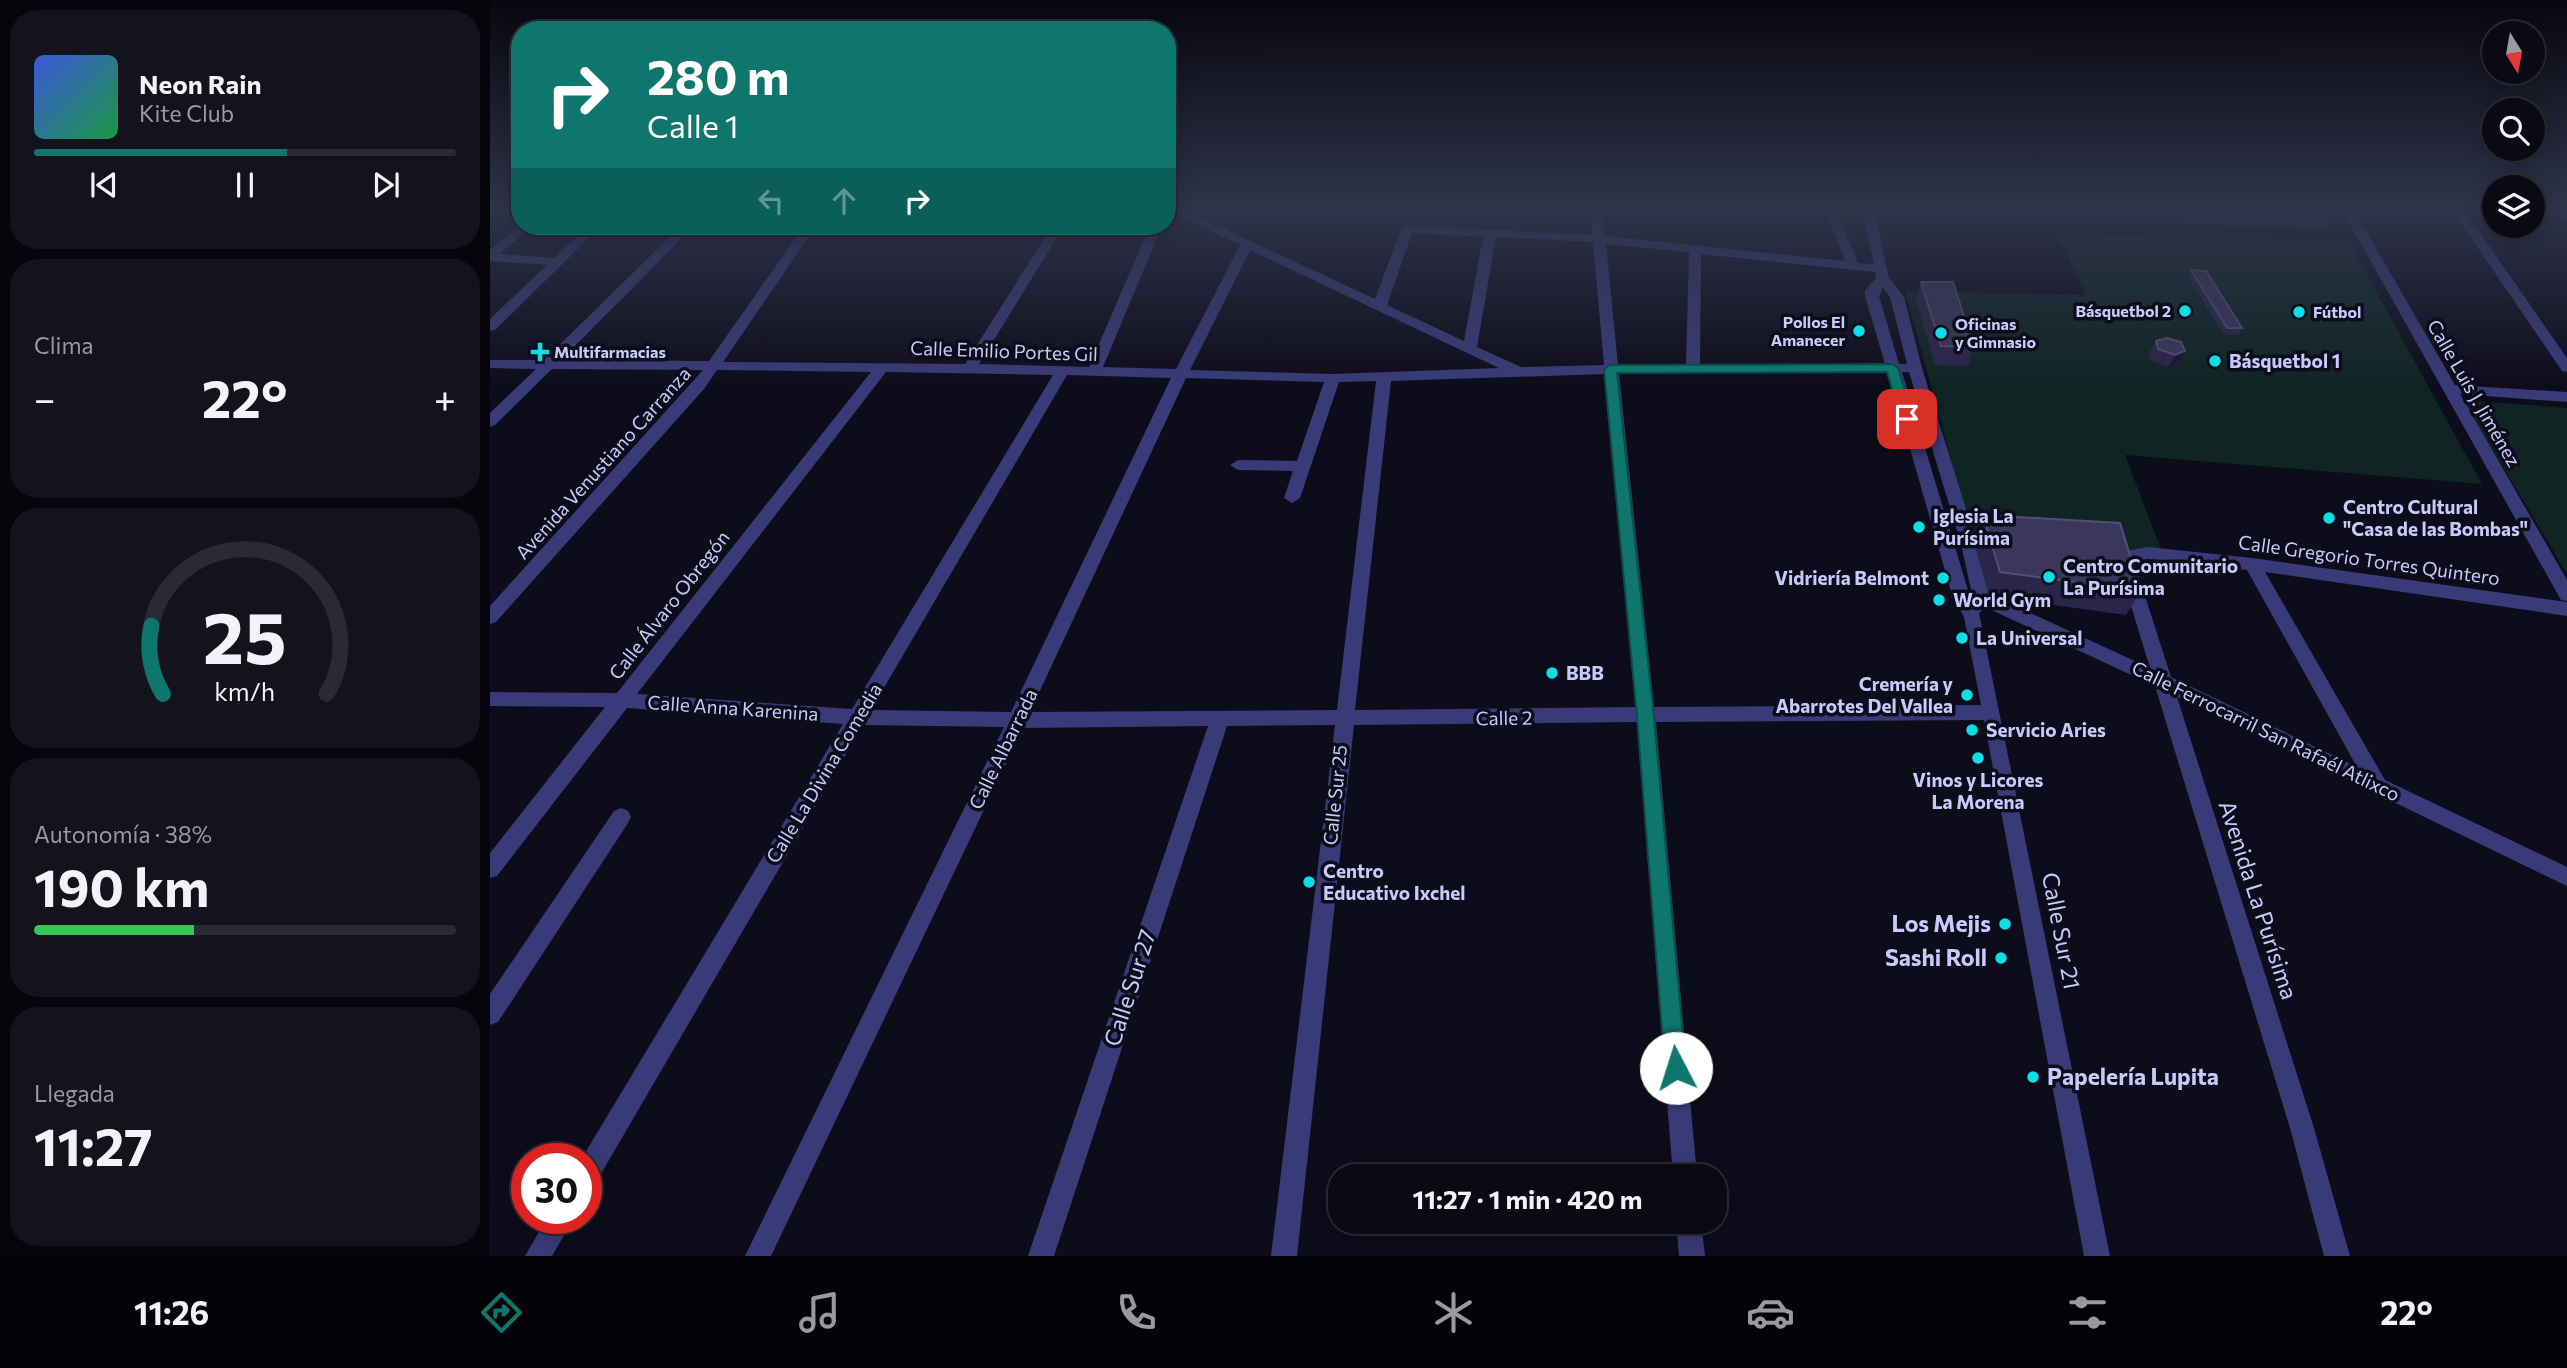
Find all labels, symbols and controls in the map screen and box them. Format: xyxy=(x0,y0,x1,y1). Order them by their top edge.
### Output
north arrow xyxy=(2482,21,2544,84)
map controls xyxy=(2482,21,2545,238)
text: 280 m xyxy=(647,45,790,105)
icon: right xyxy=(532,49,623,140)
text: Neon Rain xyxy=(139,68,262,99)
button: search xyxy=(2482,98,2545,161)
text: Kite Club xyxy=(139,99,234,127)
text: Calle 1 xyxy=(647,105,739,145)
icon: previous xyxy=(85,166,123,204)
icon: pause xyxy=(226,166,264,204)
icon: next xyxy=(367,166,405,204)
button: layers xyxy=(2482,175,2545,238)
icon: left xyxy=(752,182,790,220)
icon: ahead xyxy=(825,182,863,220)
icon: right xyxy=(898,182,936,220)
place label: Básquetbol 2 xyxy=(2075,301,2171,320)
place label: Fútbol xyxy=(2313,302,2361,321)
marker: Básquetbol 2 xyxy=(2177,303,2193,319)
marker: Fútbol xyxy=(2291,304,2307,320)
place label: Pollos El Amanecer xyxy=(1771,312,1845,349)
place label: Oficinas y Gimnasio xyxy=(1955,314,2037,351)
street label: Calle Luis J. Jiménez xyxy=(2423,315,2526,470)
marker: Pollos El Amanecer xyxy=(1851,323,1867,339)
marker: Oficinas y Gimnasio xyxy=(1933,325,1949,341)
text: Clima xyxy=(34,331,94,359)
street label: Calle Emilio Portes Gil xyxy=(910,336,1098,365)
place label: Multifarmacias xyxy=(554,342,666,361)
marker: Multifarmacias xyxy=(532,344,548,360)
place label: Básquetbol 1 xyxy=(2229,349,2340,372)
marker: Básquetbol 1 xyxy=(2207,353,2223,369)
street label: Avenida Venustiano Carranza xyxy=(510,362,695,563)
text: 22° xyxy=(202,365,287,429)
text: − xyxy=(34,374,56,421)
text: + xyxy=(434,374,456,421)
pin xyxy=(1877,389,1937,449)
icon: arrive xyxy=(1888,400,1926,438)
place label: Centro Cultural "Casa de las Bombas" xyxy=(2343,495,2528,540)
place label: Iglesia La Purísima xyxy=(1933,504,2013,549)
marker: Centro Cultural "Casa de las Bombas" xyxy=(2321,510,2337,526)
marker: Iglesia La Purísima xyxy=(1911,519,1927,535)
street label: Calle Álvaro Obregón xyxy=(603,526,734,684)
street label: Calle Gregorio Torres Quintero xyxy=(2237,530,2501,589)
place label: Centro Comunitario La Purísima xyxy=(2063,554,2238,599)
place label: Vidriería Belmont xyxy=(1774,566,1929,589)
marker: Centro Comunitario La Purísima xyxy=(2041,569,2057,585)
marker: Vidriería Belmont xyxy=(1935,570,1951,586)
place label: World Gym xyxy=(1953,588,2051,611)
text: 25 xyxy=(203,590,287,679)
marker: World Gym xyxy=(1931,592,1947,608)
place label: La Universal xyxy=(1976,626,2082,649)
marker: La Universal xyxy=(1954,630,1970,646)
street label: Calle Ferrocarril San Rafaél Atlixco xyxy=(2129,656,2404,806)
place label: BBB xyxy=(1566,661,1604,684)
marker: BBB xyxy=(1544,665,1560,681)
place label: Cremería y Abarrotes Del Vallea xyxy=(1775,672,1954,717)
text: km/h xyxy=(215,676,275,706)
street label: Calle La Divina Comedia xyxy=(761,679,886,867)
street label: Calle Albarrada xyxy=(963,685,1042,813)
marker: Cremería y Abarrotes Del Vallea xyxy=(1959,687,1975,703)
street label: Calle Anna Karenina xyxy=(647,690,819,725)
street label: Calle 2 xyxy=(1475,706,1533,729)
place label: Servicio Aries xyxy=(1986,718,2106,741)
marker: Servicio Aries xyxy=(1964,722,1980,738)
street label: Calle Sur 25 xyxy=(1318,744,1351,846)
marker: Vinos y Licores La Morena xyxy=(1970,750,1986,766)
place label: Vinos y Licores La Morena xyxy=(1913,768,2044,813)
street label: Avenida La Purísima xyxy=(2214,797,2304,1003)
text: Autonomía · 38% xyxy=(34,820,212,848)
text: 190 km xyxy=(34,854,209,918)
place label: Centro Educativo Ixchel xyxy=(1323,859,1465,904)
street label: Calle Sur 21 xyxy=(2037,870,2087,992)
marker: Centro Educativo Ixchel xyxy=(1301,874,1317,890)
place label: Los Mejis xyxy=(1891,909,1991,937)
marker: Los Mejis xyxy=(1997,916,2013,932)
street label: Calle Sur 27 xyxy=(1097,926,1161,1049)
place label: Sashi Roll xyxy=(1885,943,1987,971)
marker: Sashi Roll xyxy=(1993,950,2009,966)
position arrow xyxy=(1639,1031,1713,1105)
place label: Papelería Lupita xyxy=(2047,1062,2219,1090)
marker: Papelería Lupita xyxy=(2025,1069,2041,1085)
text: Llegada xyxy=(34,1079,115,1107)
text: 11:27 xyxy=(34,1113,153,1177)
speed limit sign: 30 xyxy=(511,1143,602,1234)
text: 11:27 · 1 min · 420 m xyxy=(1413,1183,1642,1214)
icon: directions xyxy=(477,1288,526,1337)
icon: music xyxy=(795,1288,844,1337)
icon: phone xyxy=(1112,1288,1161,1337)
icon: climate xyxy=(1429,1288,1478,1337)
icon: car xyxy=(1746,1288,1795,1337)
icon: filters xyxy=(2063,1288,2112,1337)
text: 11:26 xyxy=(134,1292,209,1332)
text: 22° xyxy=(2380,1292,2433,1332)

